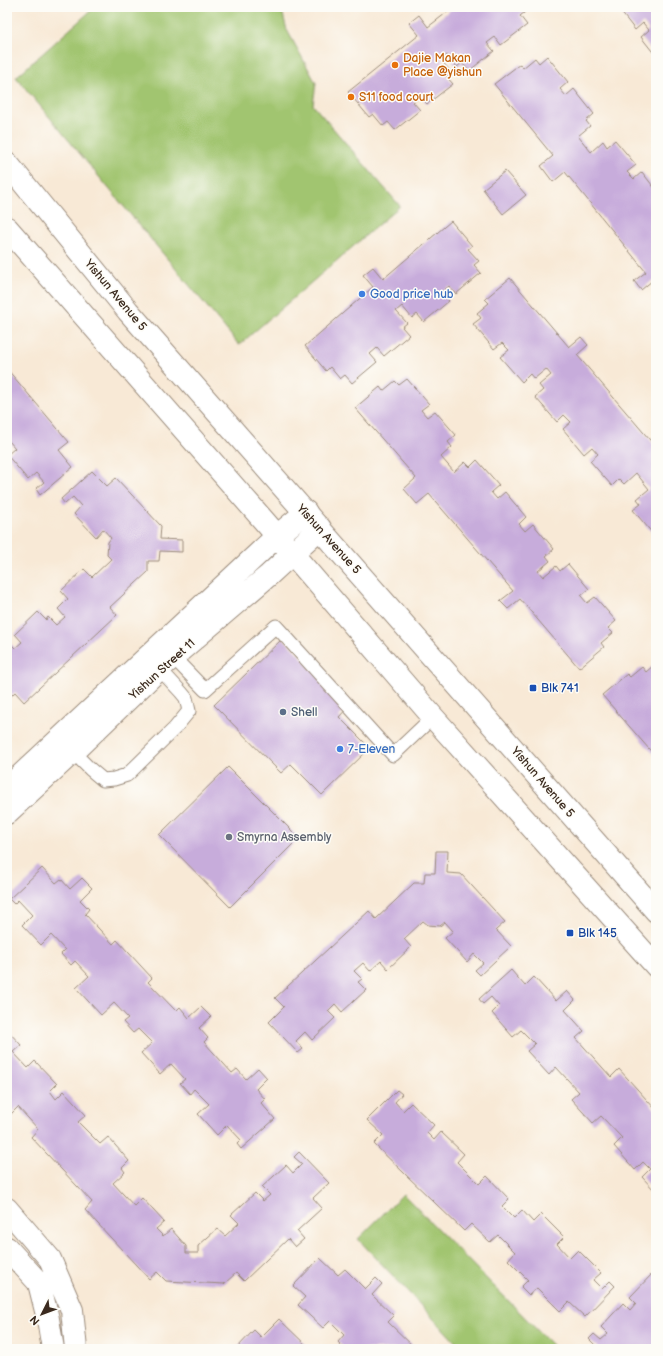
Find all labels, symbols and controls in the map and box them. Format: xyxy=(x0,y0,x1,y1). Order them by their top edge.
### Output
place label: Dajie Makan Place @yishun xyxy=(403,51,482,80)
marker: Dajie Makan Place @yishun xyxy=(390,60,400,70)
place label: S11 food court xyxy=(359,90,434,105)
marker: S11 food court xyxy=(346,92,356,102)
street label: Yishun Avenue 5 xyxy=(81,256,150,334)
place label: Good price hub xyxy=(370,287,454,302)
marker: Good price hub xyxy=(357,289,367,299)
street label: Yishun Avenue 5 xyxy=(293,501,364,577)
street label: Yishun Street 11 xyxy=(125,636,198,704)
place label: Blk 741 xyxy=(541,681,579,696)
marker: Blk 741 xyxy=(528,683,538,693)
place label: Shell xyxy=(291,705,317,720)
marker: Shell xyxy=(278,707,288,717)
place label: 7-Eleven xyxy=(348,742,396,757)
street label: Yishun Avenue 5 xyxy=(507,743,578,821)
marker: 7-Eleven xyxy=(335,744,345,754)
place label: Smyrna Assembly xyxy=(237,830,332,845)
marker: Smyrna Assembly xyxy=(224,832,234,842)
place label: Blk 145 xyxy=(578,926,617,941)
marker: Blk 145 xyxy=(565,928,575,938)
north arrow xyxy=(22,1294,62,1334)
text: N xyxy=(27,1313,43,1328)

